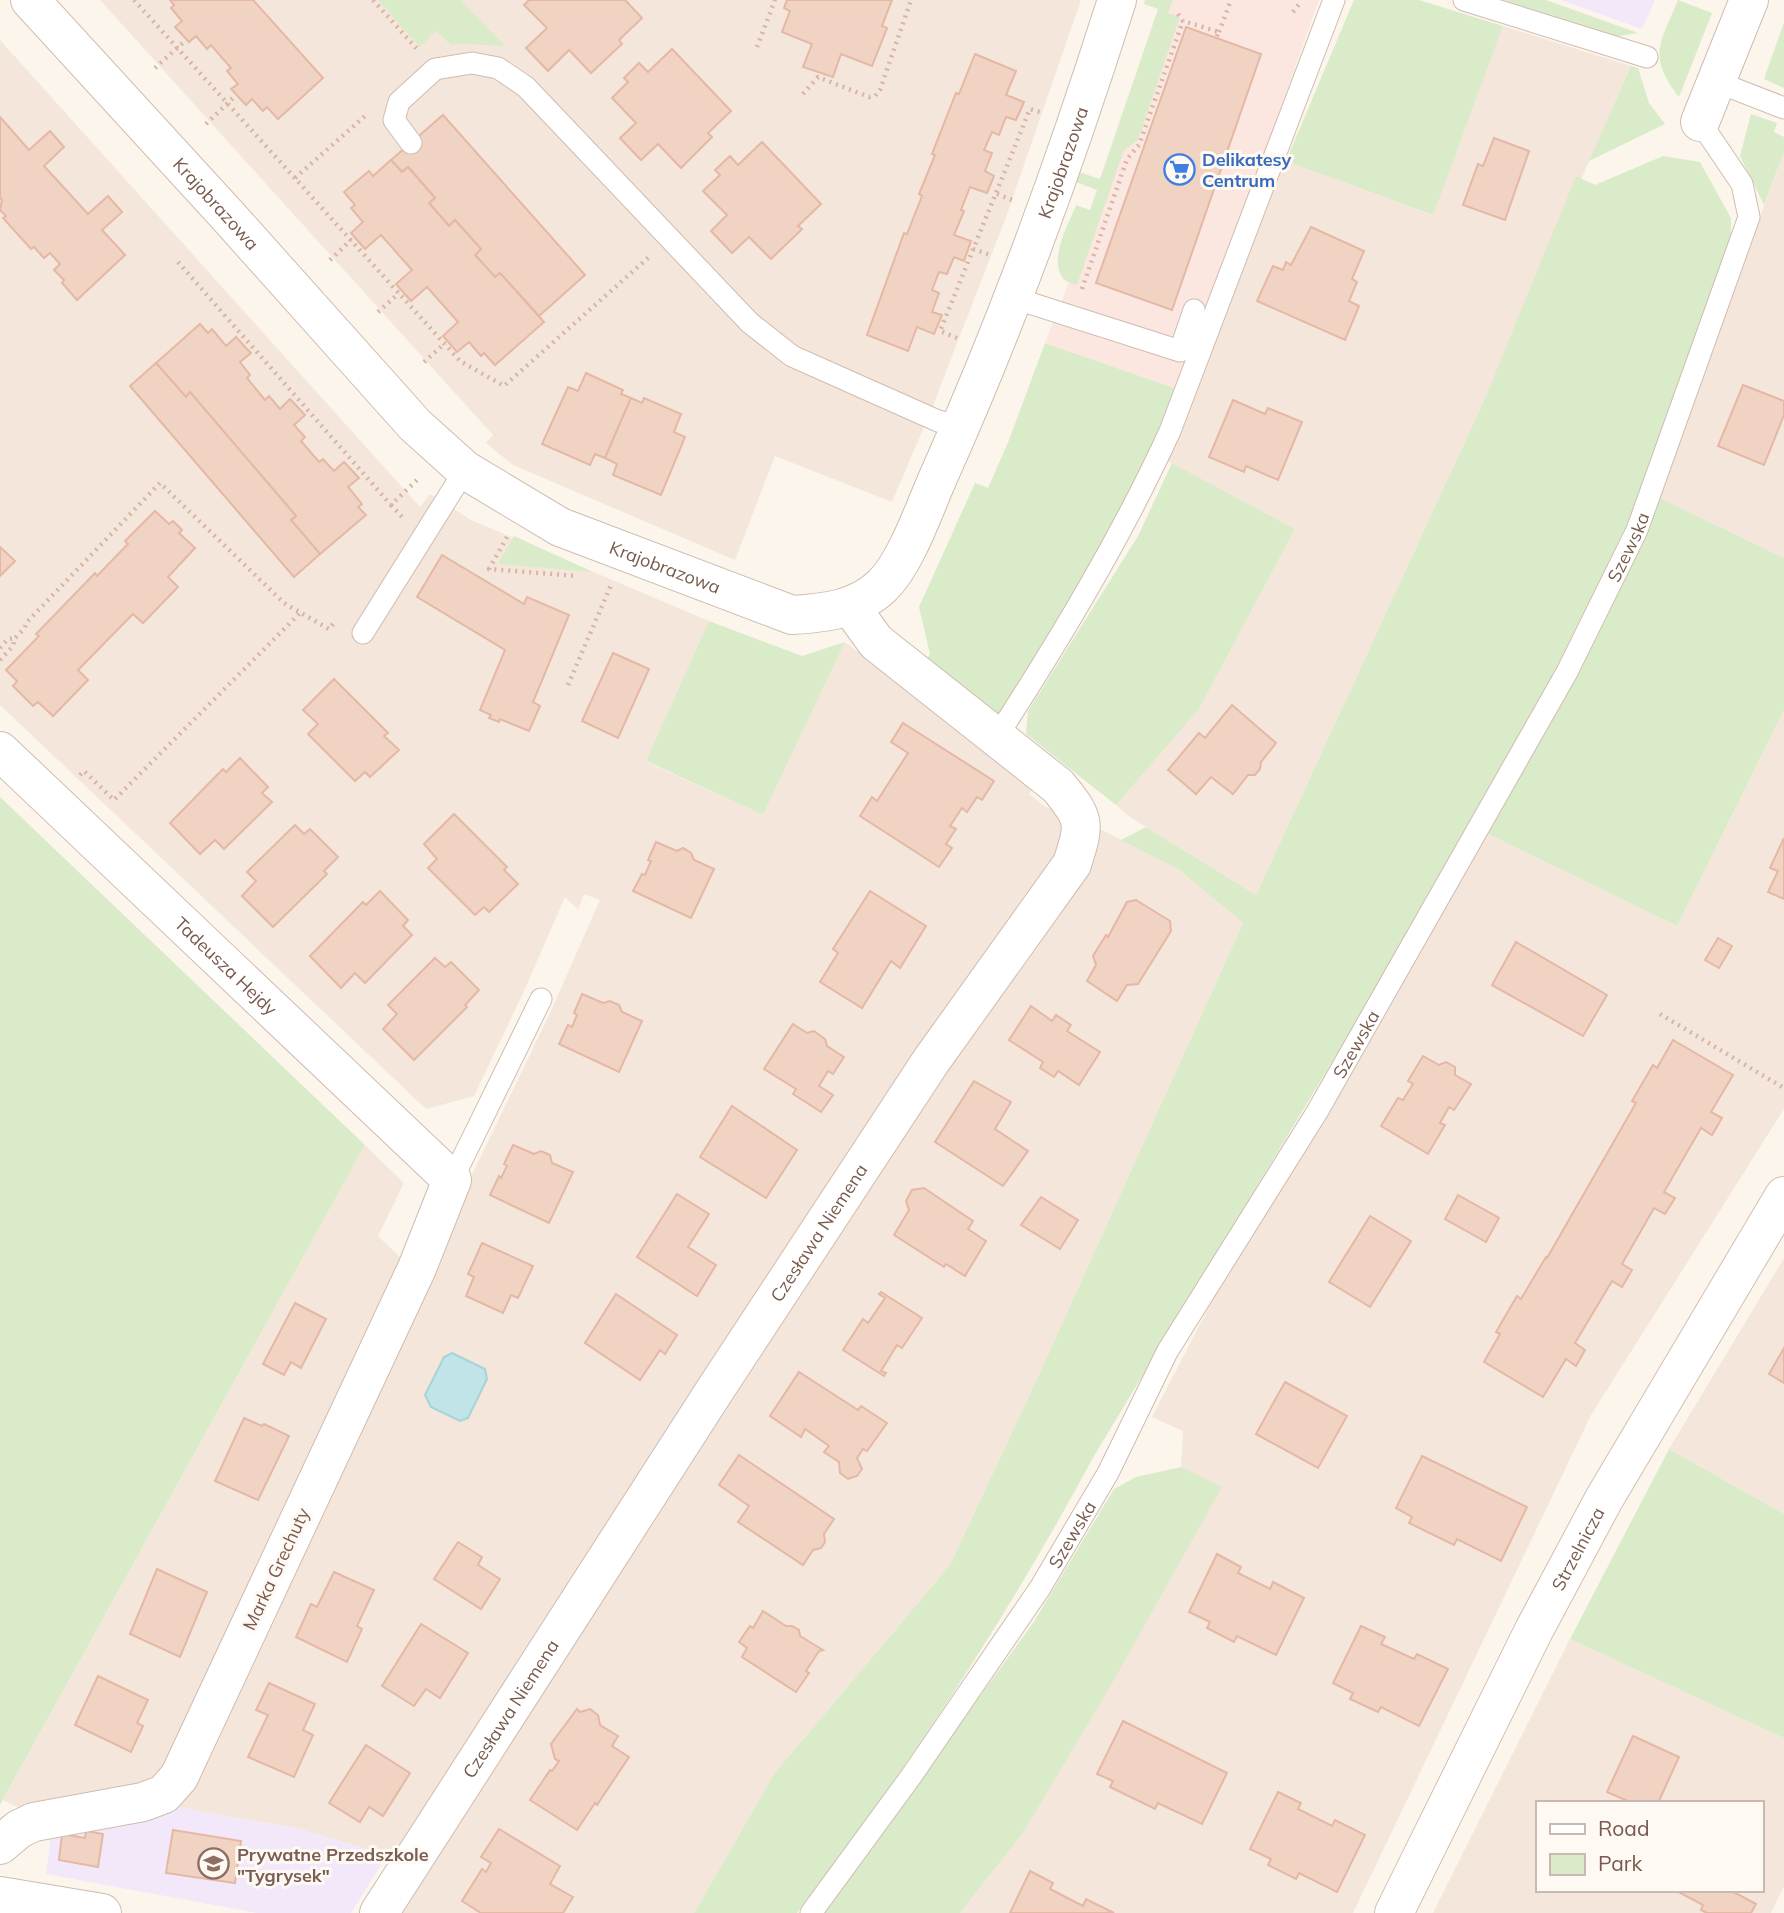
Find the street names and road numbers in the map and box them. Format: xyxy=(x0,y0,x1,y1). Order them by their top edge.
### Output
street label: Krajobrazowa xyxy=(1032,104,1093,222)
street label: Krajobrazowa xyxy=(169,153,264,255)
street label: Szewska xyxy=(1602,509,1654,586)
street label: Krajobrazowa xyxy=(606,535,724,598)
street label: Tadeusza Hejdy xyxy=(170,912,283,1020)
street label: Szewska xyxy=(1327,1006,1384,1082)
street label: Czesława Niemena xyxy=(765,1159,872,1306)
street label: Szewska xyxy=(1043,1496,1101,1572)
street label: Strzelnicza xyxy=(1546,1503,1609,1594)
street label: Marka Grechuty xyxy=(238,1504,315,1634)
street label: Czesława Niemena xyxy=(457,1635,563,1782)

